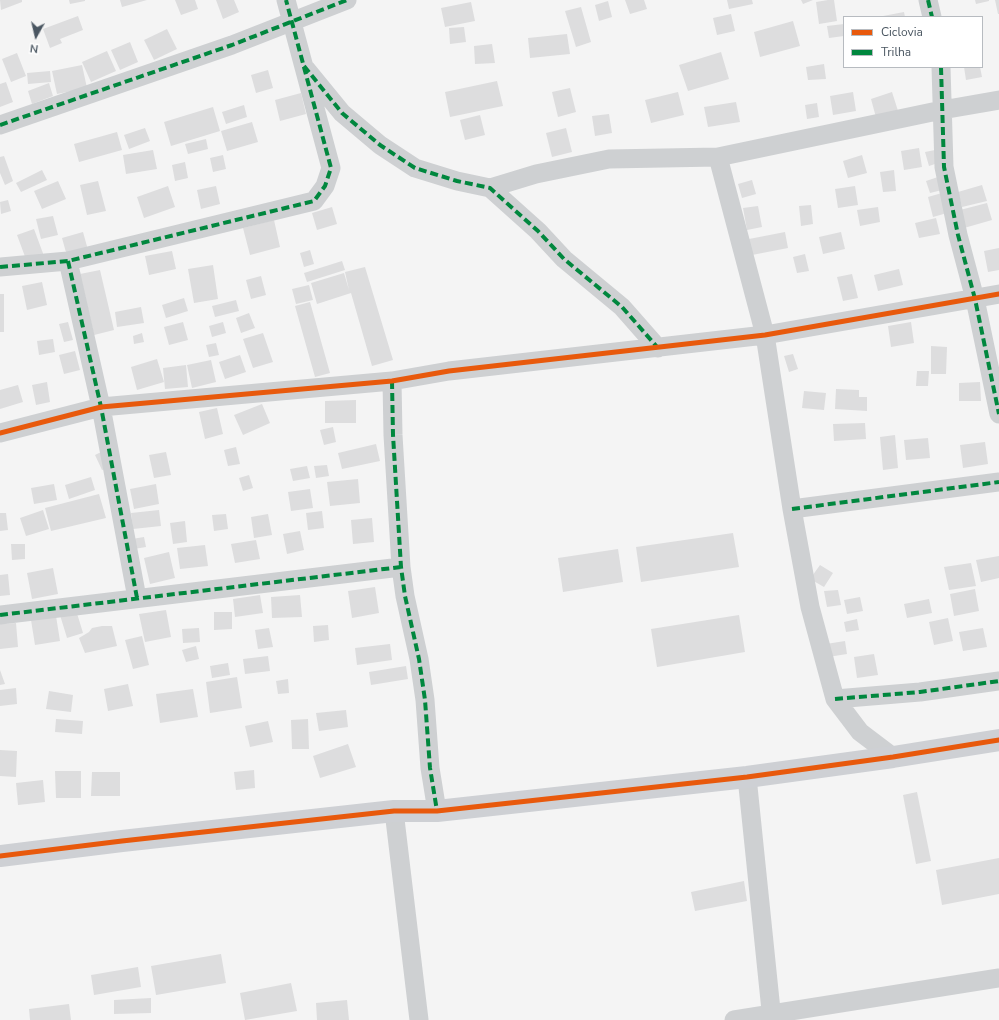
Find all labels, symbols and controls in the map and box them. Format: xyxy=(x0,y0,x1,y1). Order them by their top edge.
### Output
north arrow xyxy=(16,16,56,56)
legend xyxy=(843,16,983,68)
text: Ciclovia xyxy=(881,24,923,40)
text: N xyxy=(29,40,39,56)
text: Trilha xyxy=(881,44,911,60)

